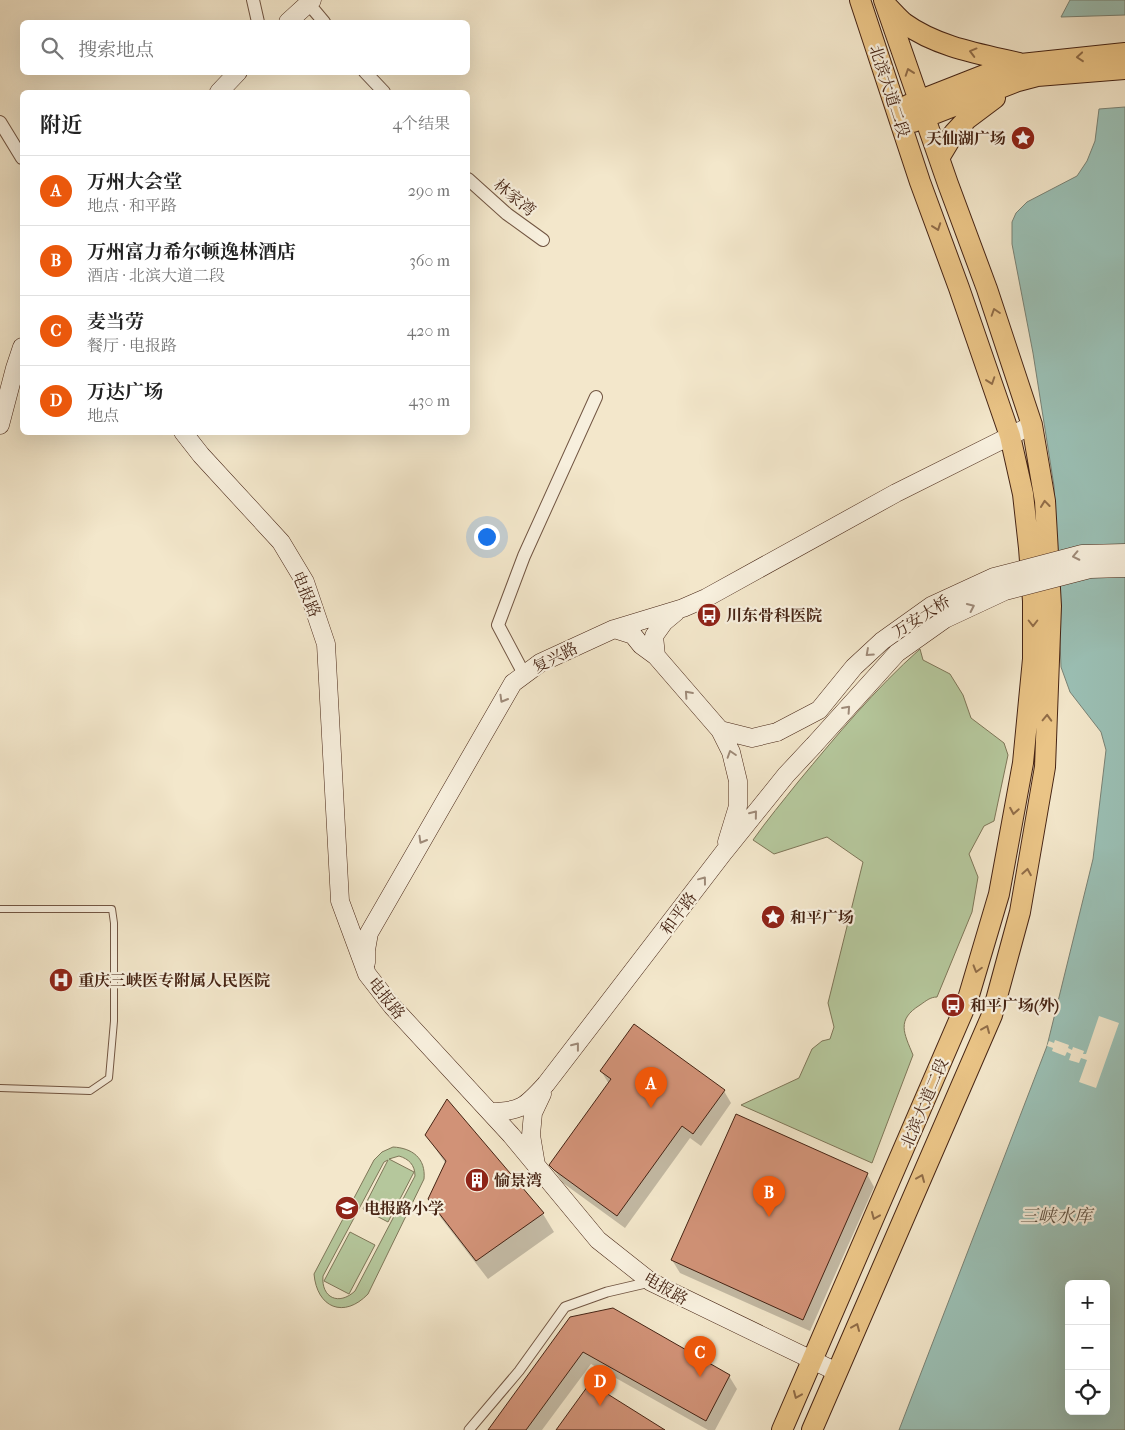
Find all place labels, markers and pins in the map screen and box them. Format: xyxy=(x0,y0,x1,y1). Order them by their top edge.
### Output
place icon: 天仙湖广场 xyxy=(1010,125,1036,151)
place label: 天仙湖广场 xyxy=(926,129,1006,148)
bus stop icon: 川东骨科医院 xyxy=(696,602,722,628)
place label: 川东骨科医院 xyxy=(726,606,822,625)
place icon: 和平广场 xyxy=(760,904,786,930)
place label: 和平广场 xyxy=(790,908,854,927)
hospital icon: 重庆三峡医专附属人民医院 xyxy=(48,967,74,993)
place label: 重庆三峡医专附属人民医院 xyxy=(78,971,270,990)
bus stop icon: 和平广场(外) xyxy=(940,992,966,1018)
place label: 和平广场(外) xyxy=(970,996,1059,1016)
pin: A xyxy=(635,1067,667,1108)
building icon: 愉景湾 xyxy=(464,1167,490,1193)
place label: 愉景湾 xyxy=(494,1171,542,1190)
pin: B xyxy=(753,1176,785,1217)
school or university icon: 电报路小学 xyxy=(334,1195,360,1221)
place label: 电报路小学 xyxy=(364,1199,444,1218)
pin: C xyxy=(684,1336,716,1377)
pin: D xyxy=(584,1365,616,1406)

